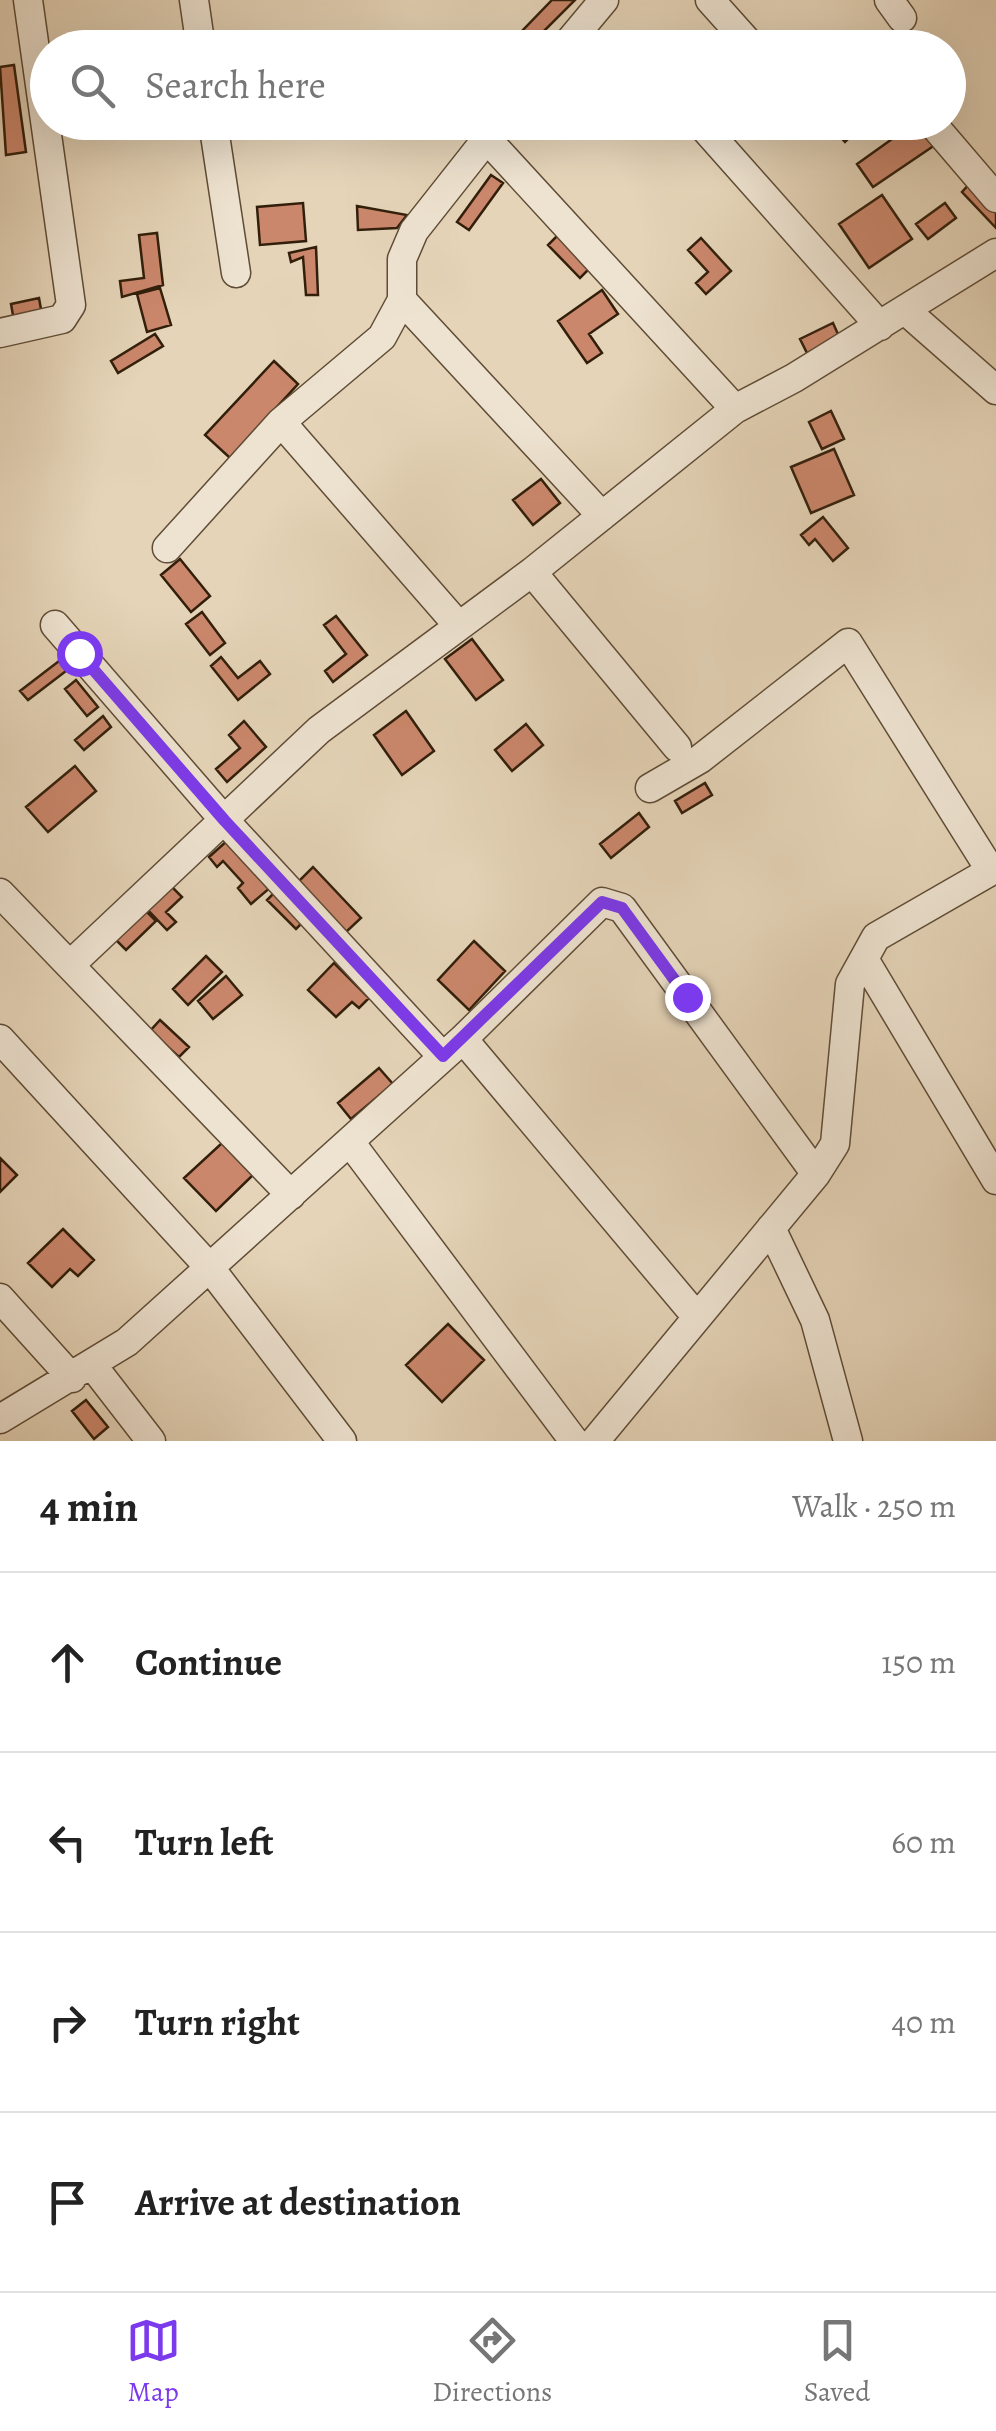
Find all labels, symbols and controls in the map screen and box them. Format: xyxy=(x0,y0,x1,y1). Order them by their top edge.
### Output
search box xyxy=(30,30,966,140)
icon: search xyxy=(65,58,120,113)
text: Search here xyxy=(145,59,326,111)
route start xyxy=(57,631,103,677)
route end xyxy=(665,975,711,1021)
text: 4 min xyxy=(40,1478,138,1535)
text: Walk · 250 m xyxy=(792,1484,956,1528)
icon: ahead xyxy=(40,1635,95,1690)
text: Continue xyxy=(135,1636,282,1688)
text: 150 m xyxy=(881,1640,956,1684)
icon: left xyxy=(40,1815,95,1870)
text: Turn left xyxy=(135,1816,274,1868)
text: 60 m xyxy=(891,1820,956,1864)
icon: right xyxy=(40,1995,95,2050)
text: Turn right xyxy=(135,1996,300,2048)
text: 40 m xyxy=(891,2000,956,2044)
icon: arrive xyxy=(40,2175,95,2230)
text: Arrive at destination xyxy=(135,2176,461,2228)
tab: Map xyxy=(126,2313,181,2411)
tab: Directions xyxy=(432,2313,552,2411)
tab: Saved xyxy=(804,2313,870,2411)

